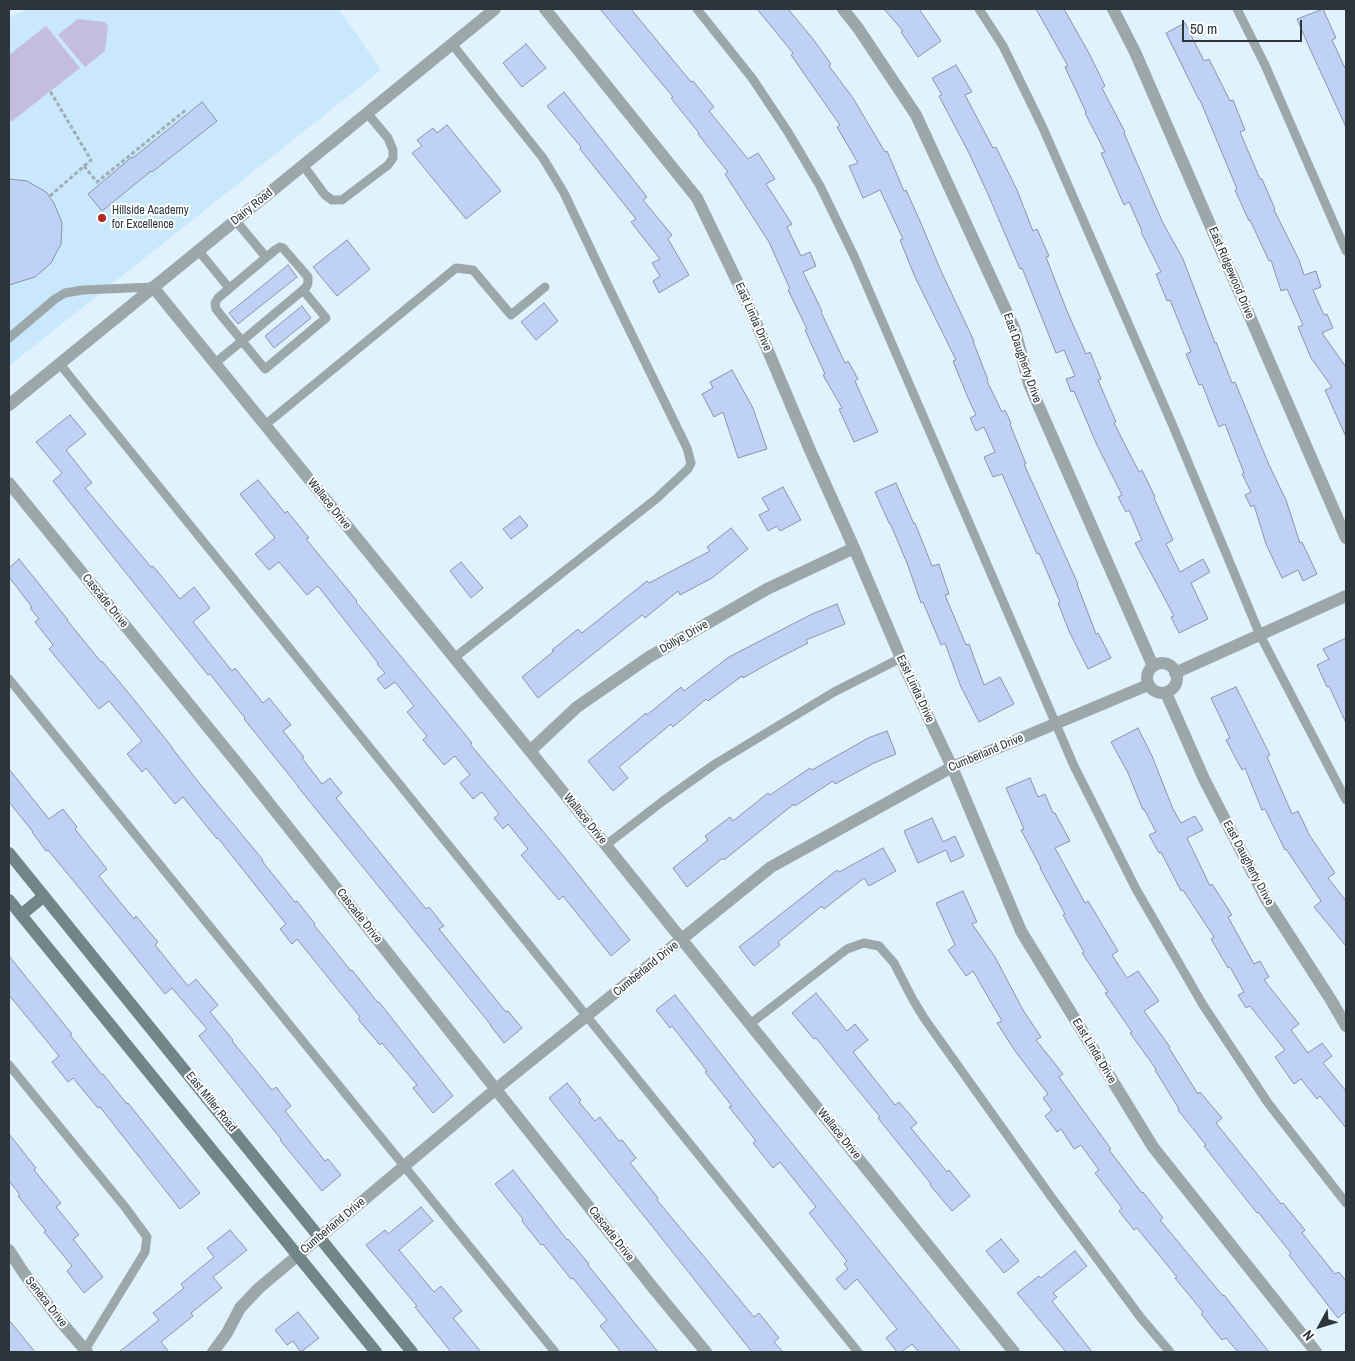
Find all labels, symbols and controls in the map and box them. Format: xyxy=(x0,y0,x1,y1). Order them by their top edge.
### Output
scale bar xyxy=(1185,10,1305,42)
text: 50 m xyxy=(1190,18,1217,39)
street label: Dairy Road xyxy=(228,186,276,228)
place label: Hillside Academy for Excellence xyxy=(112,204,189,232)
marker: Hillside Academy for Excellence xyxy=(96,212,108,224)
street label: East Ridgewood Drive xyxy=(1205,225,1257,321)
street label: East Linda Drive xyxy=(732,281,774,353)
street label: East Daugherty Drive xyxy=(1000,311,1044,405)
street label: Wallace Drive xyxy=(304,476,354,532)
street label: Cascade Drive xyxy=(79,571,131,631)
street label: Dollye Drive xyxy=(657,617,711,657)
street label: East Linda Drive xyxy=(893,653,937,725)
street label: Cumberland Drive xyxy=(946,731,1026,775)
street label: Wallace Drive xyxy=(560,791,610,847)
street label: East Daugherty Drive xyxy=(1220,818,1276,908)
street label: Cascade Drive xyxy=(333,886,385,946)
street label: Cumberland Drive xyxy=(610,938,682,1000)
street label: East Linda Drive xyxy=(1069,1016,1119,1086)
street label: East Miller Road xyxy=(183,1069,239,1135)
street label: Wallace Drive xyxy=(814,1106,864,1162)
street label: Cumberland Drive xyxy=(298,1195,368,1257)
street label: Cascade Drive xyxy=(585,1204,637,1264)
street label: Seneca Drive xyxy=(22,1274,70,1330)
north arrow xyxy=(1295,1301,1345,1351)
text: N xyxy=(1299,1327,1318,1344)

